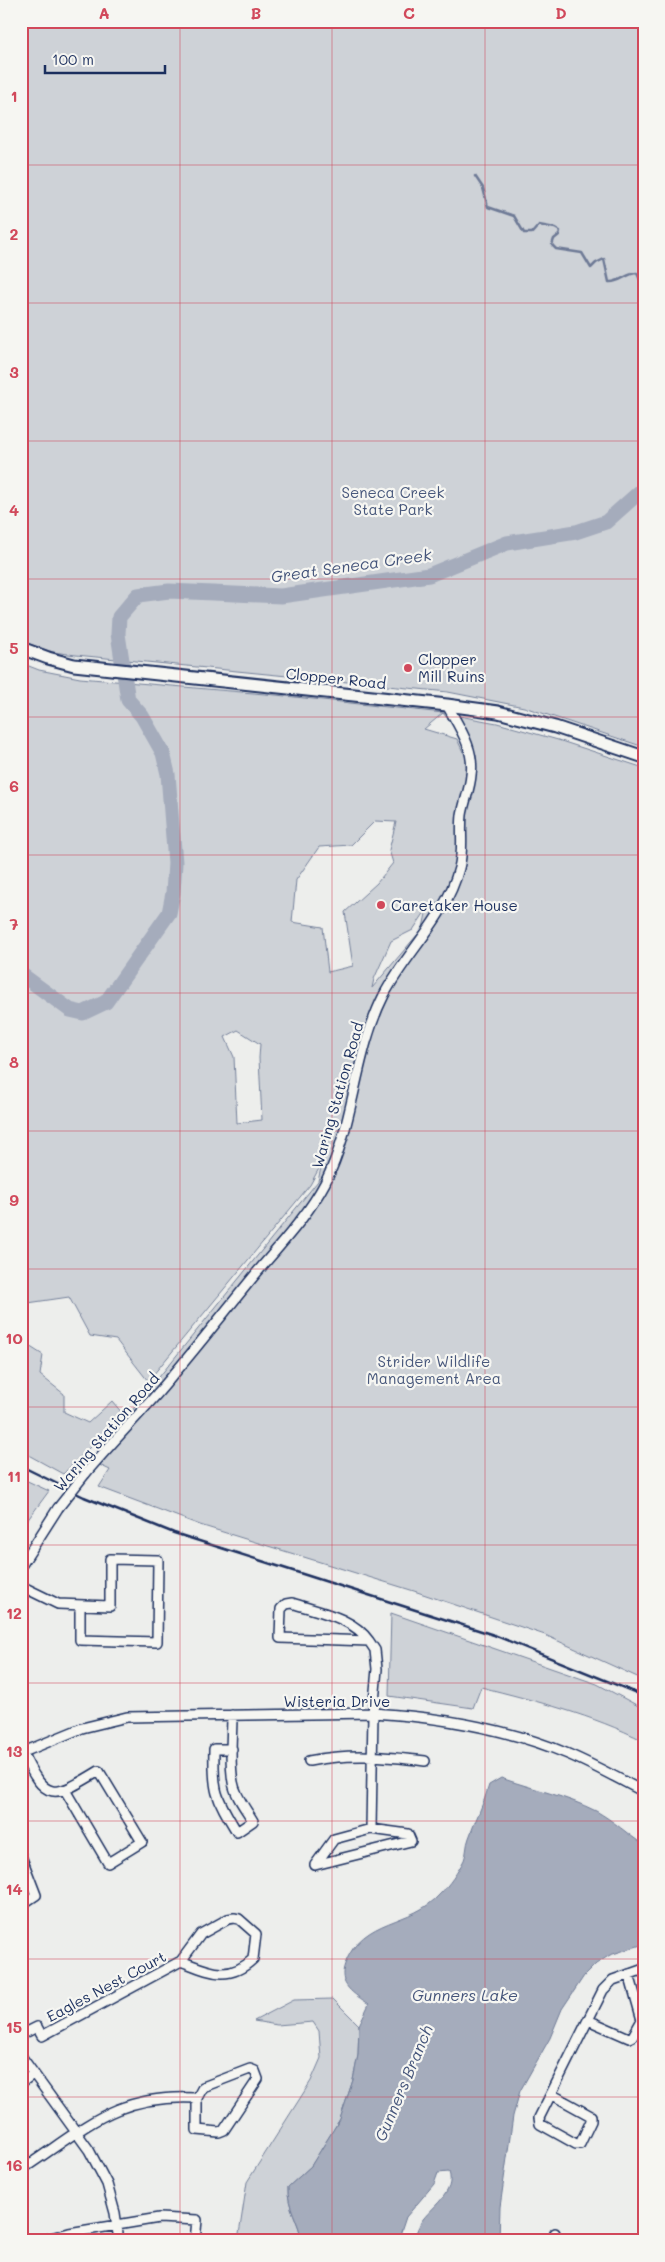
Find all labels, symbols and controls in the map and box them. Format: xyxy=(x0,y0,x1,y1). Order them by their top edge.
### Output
text: A xyxy=(98,2,110,23)
text: B xyxy=(251,2,261,23)
text: C xyxy=(403,2,415,23)
text: D xyxy=(555,2,567,23)
scale bar xyxy=(45,42,165,74)
text: 100 m xyxy=(52,49,94,69)
text: 1 xyxy=(10,85,18,106)
text: 2 xyxy=(10,223,19,244)
text: 3 xyxy=(9,361,19,382)
park label: Seneca Creek State Park xyxy=(341,482,445,519)
text: 4 xyxy=(9,499,19,520)
water label: Great Seneca Creek xyxy=(269,543,433,587)
text: 5 xyxy=(9,637,19,658)
place label: Clopper Mill Ruins xyxy=(418,649,485,686)
marker: Clopper Mill Ruins xyxy=(402,662,414,674)
street label: Clopper Road xyxy=(285,663,387,693)
text: 6 xyxy=(9,775,19,796)
place label: Caretaker House xyxy=(391,895,518,915)
marker: Caretaker House xyxy=(375,899,387,911)
text: 7 xyxy=(10,913,19,934)
street label: Waring Station Road xyxy=(307,1019,367,1171)
text: 8 xyxy=(9,1051,19,1072)
text: 9 xyxy=(9,1189,19,1210)
text: 10 xyxy=(5,1327,23,1348)
park label: Strider Wildlife Management Area xyxy=(367,1351,501,1388)
street label: Waring Station Road xyxy=(49,1368,163,1496)
text: 11 xyxy=(7,1465,21,1486)
text: 12 xyxy=(6,1602,22,1623)
street label: Wisteria Drive xyxy=(284,1691,390,1711)
text: 13 xyxy=(6,1740,23,1761)
text: 14 xyxy=(5,1878,23,1899)
street label: Eagles Nest Court xyxy=(43,1946,169,2026)
water label: Gunners Lake xyxy=(412,1984,518,2005)
text: 15 xyxy=(6,2016,22,2037)
water label: Gunners Branch xyxy=(369,2022,437,2144)
text: 16 xyxy=(6,2154,23,2175)

